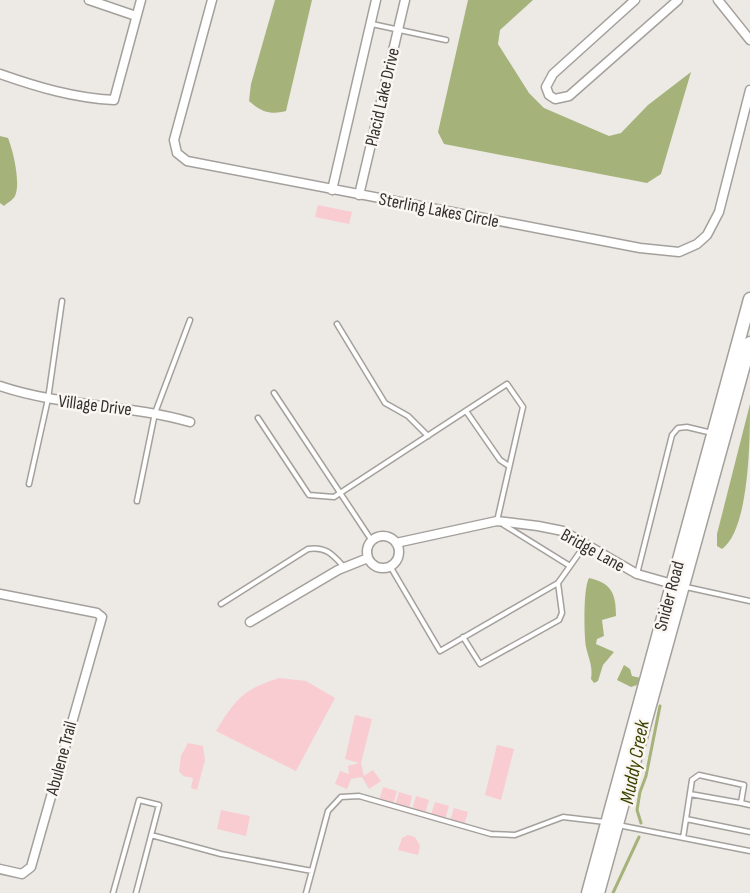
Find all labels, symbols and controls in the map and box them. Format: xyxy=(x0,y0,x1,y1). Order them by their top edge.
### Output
street label: Placid Lake Drive xyxy=(361,46,404,148)
street label: Sterling Lakes Circle xyxy=(377,189,501,232)
street label: Village Drive xyxy=(57,391,133,420)
street label: Bridge Lane xyxy=(557,524,628,577)
street label: Snider Road xyxy=(650,559,689,633)
water label: Muddy Creek xyxy=(615,718,655,806)
street label: Abulene Trail xyxy=(41,719,81,798)

